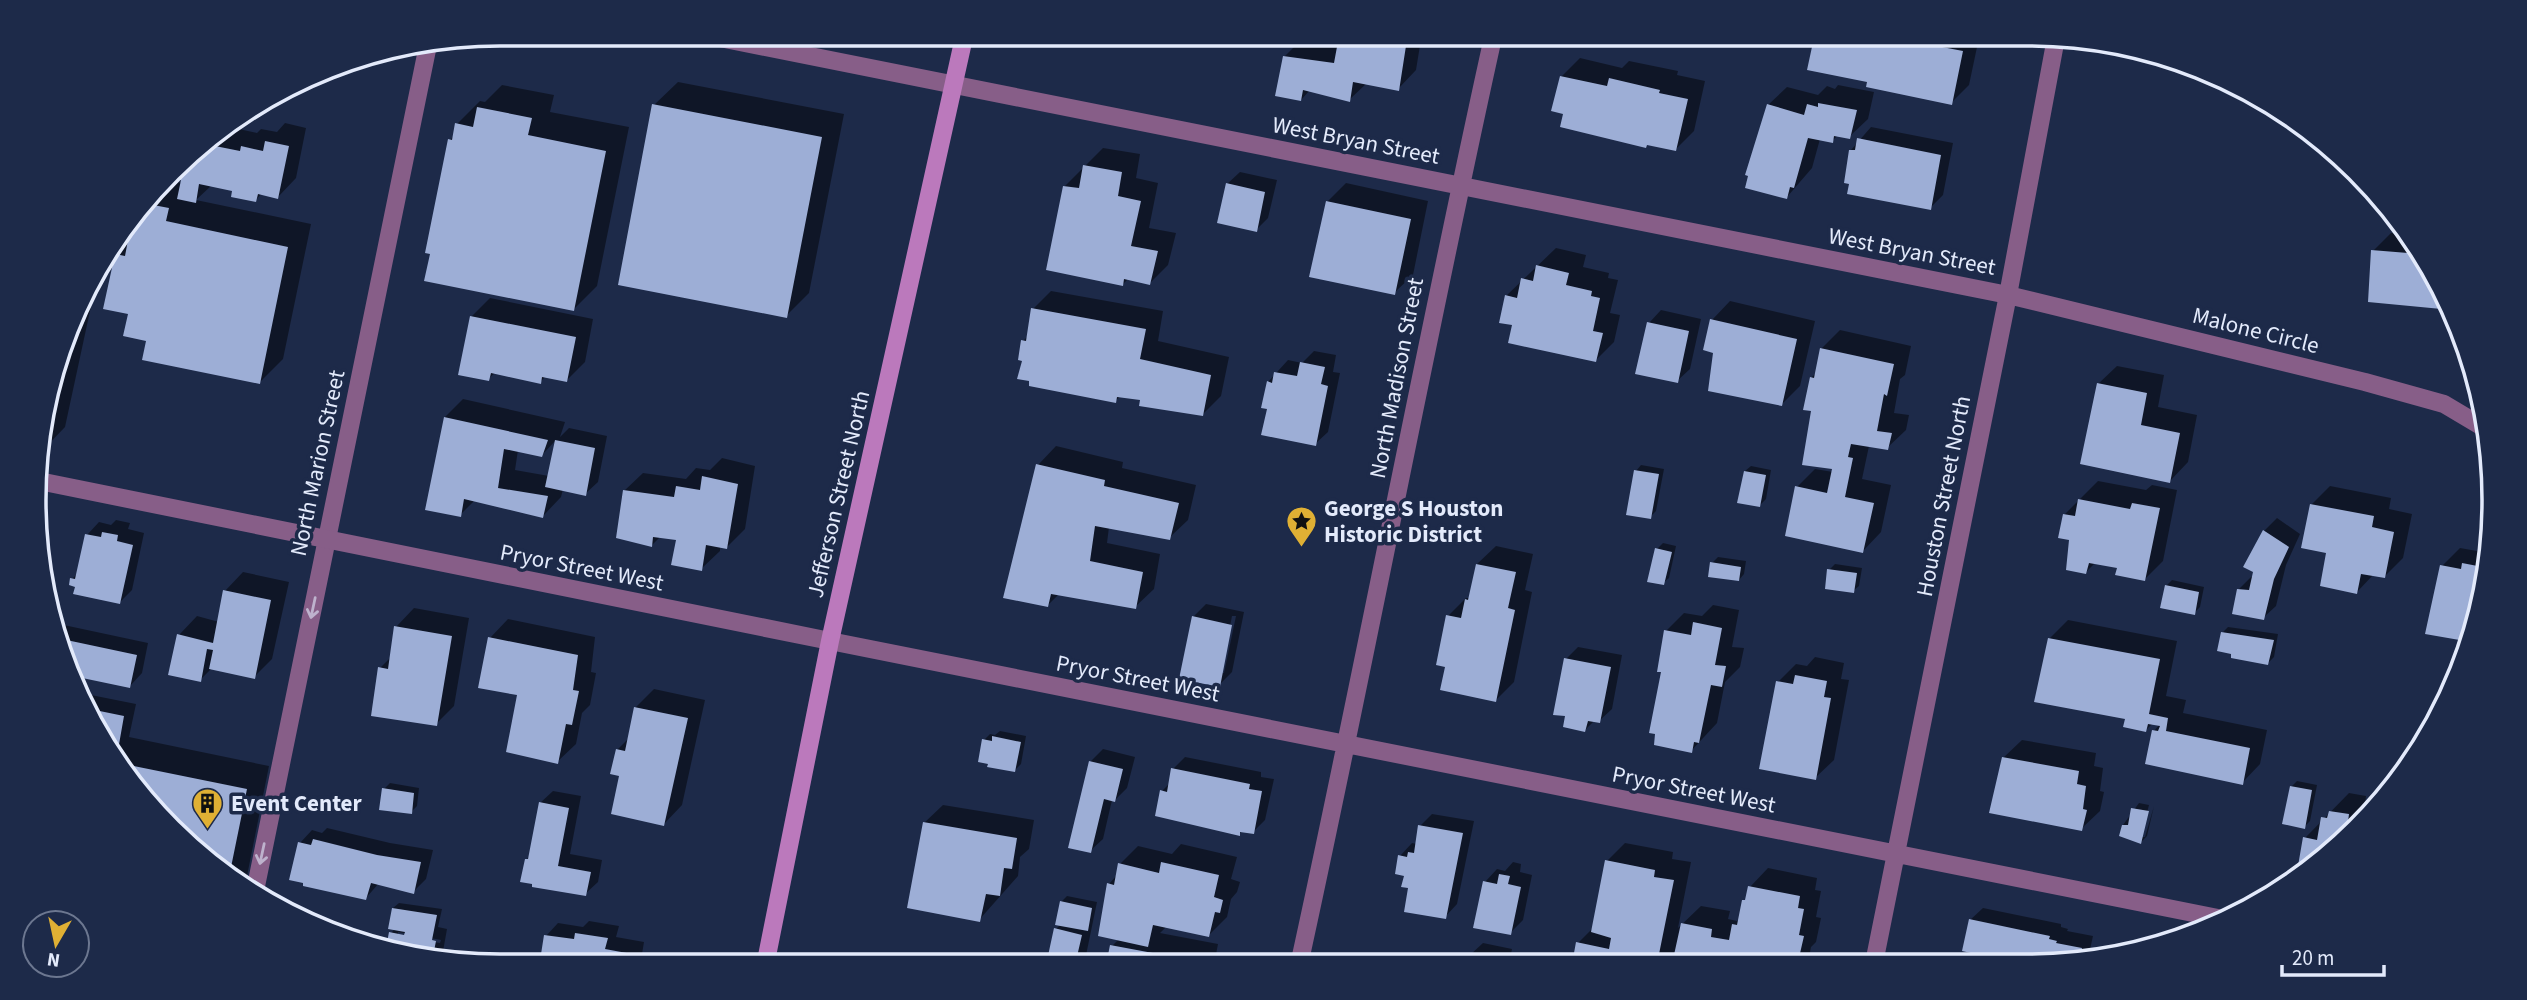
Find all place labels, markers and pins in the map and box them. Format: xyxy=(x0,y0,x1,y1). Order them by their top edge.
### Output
place label: George S Houston Historic District xyxy=(1324,492,1503,551)
place icon: George S Houston Historic District xyxy=(1284,504,1318,548)
building icon: Event Center xyxy=(191,786,225,830)
place label: Event Center xyxy=(231,787,362,820)

